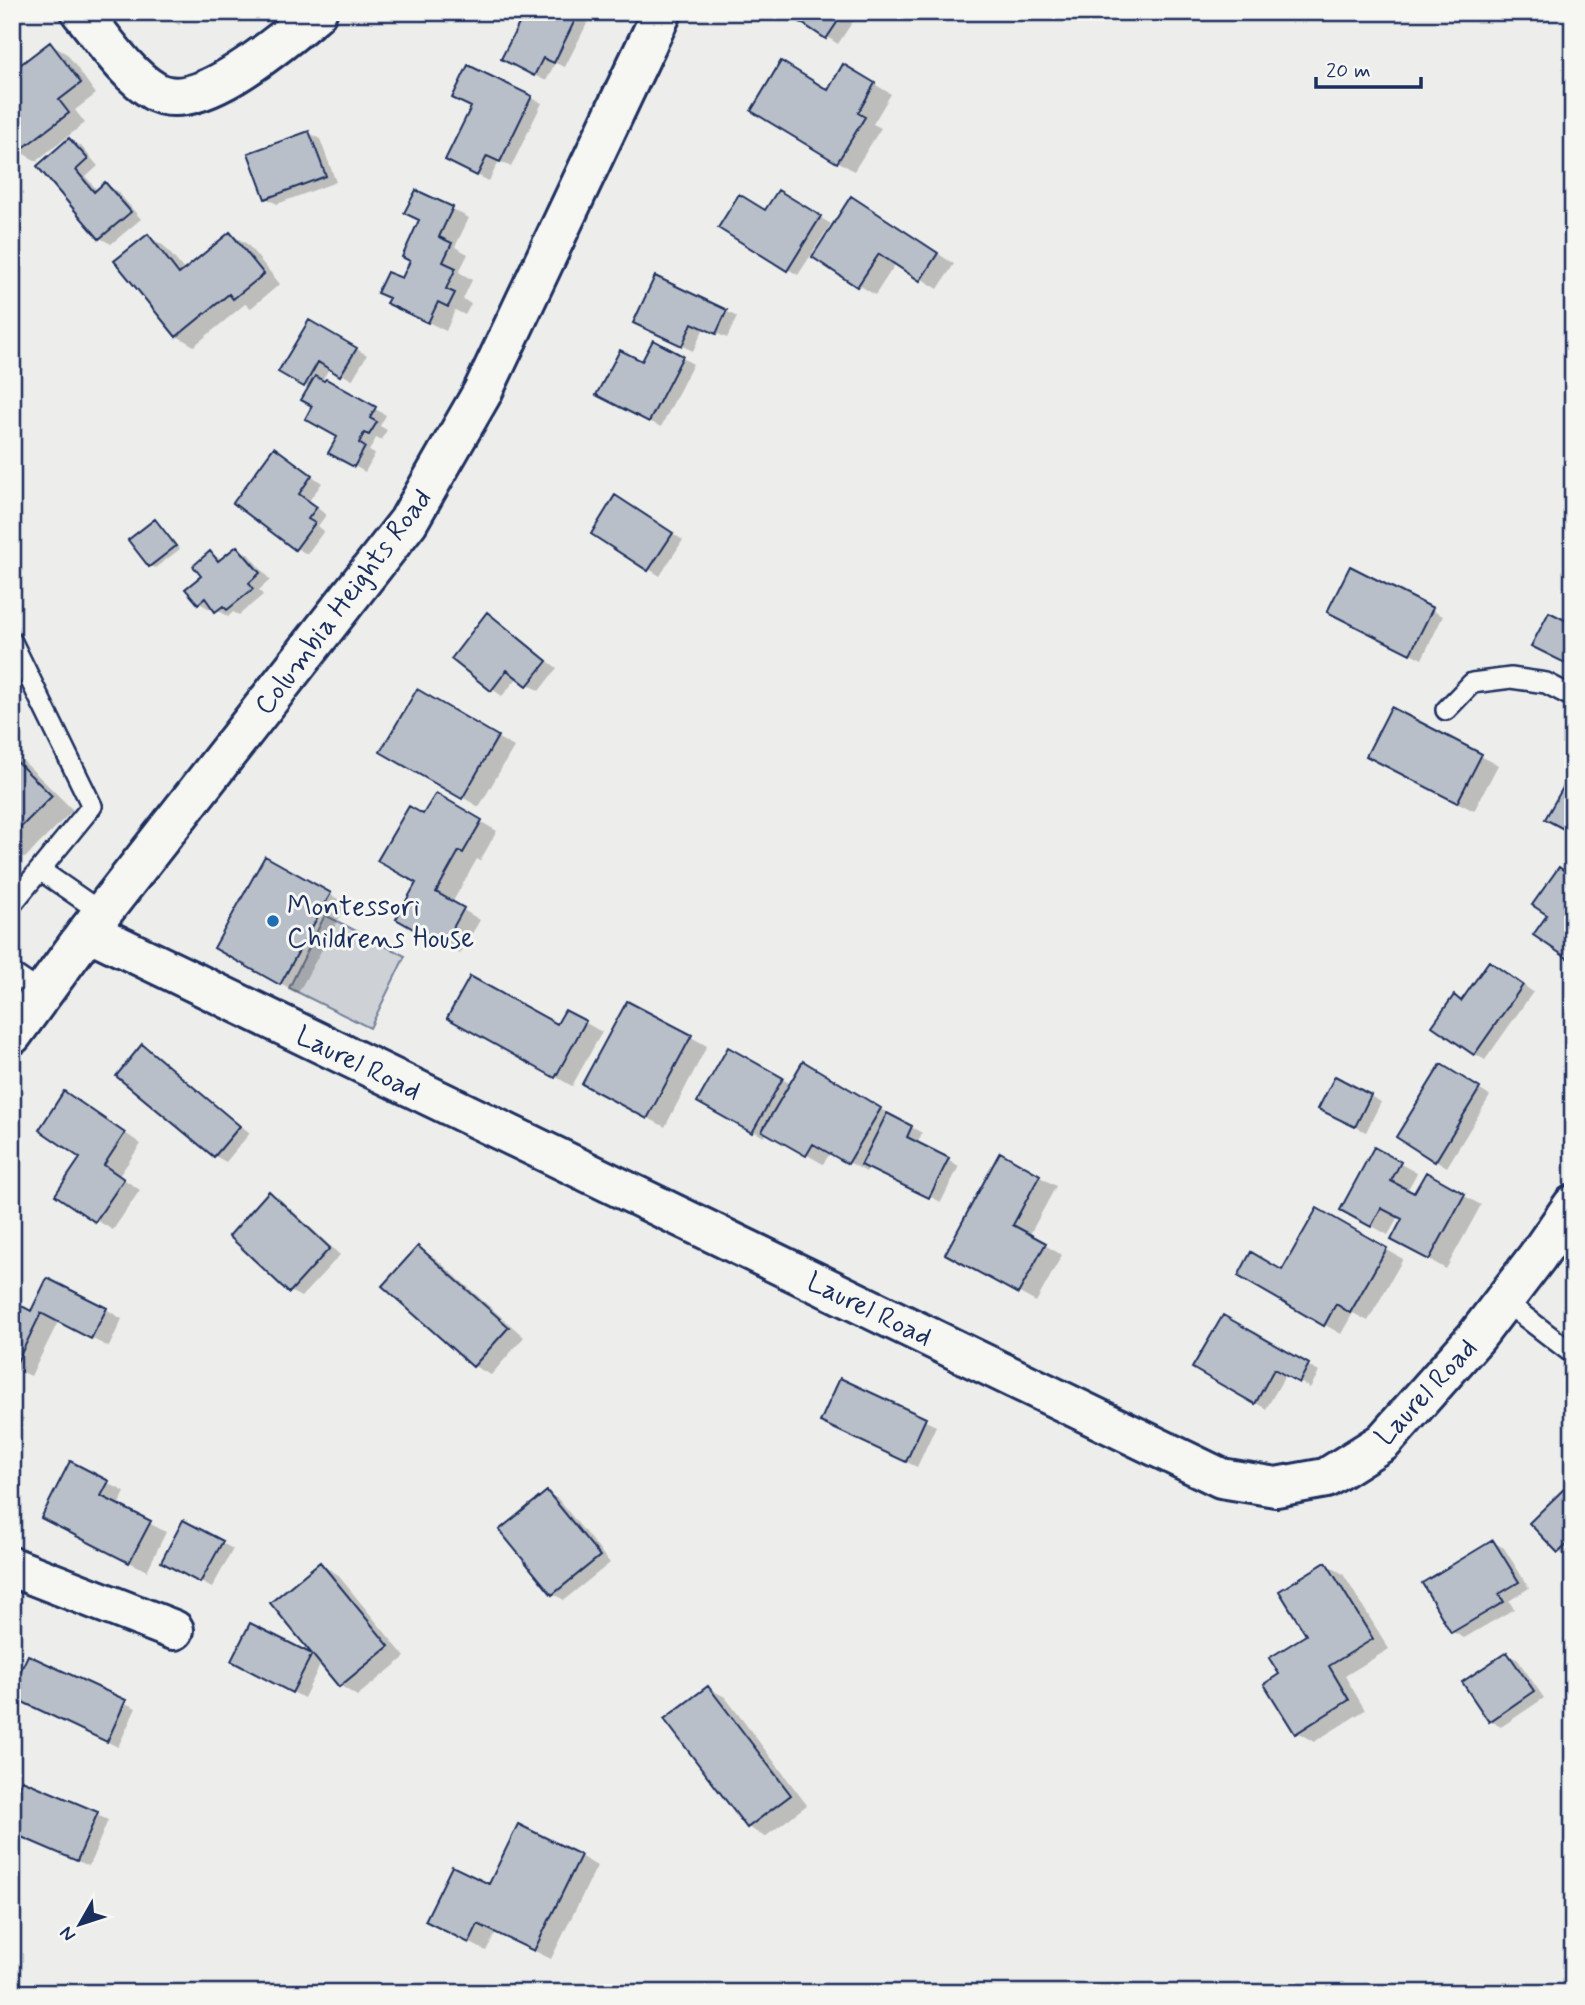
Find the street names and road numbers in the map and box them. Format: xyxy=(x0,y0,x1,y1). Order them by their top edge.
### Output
street label: Columbia Heights Road xyxy=(247,482,441,723)
street label: Laurel Road xyxy=(289,1018,426,1110)
street label: Laurel Road xyxy=(800,1264,937,1356)
street label: Laurel Road xyxy=(1367,1331,1486,1454)

